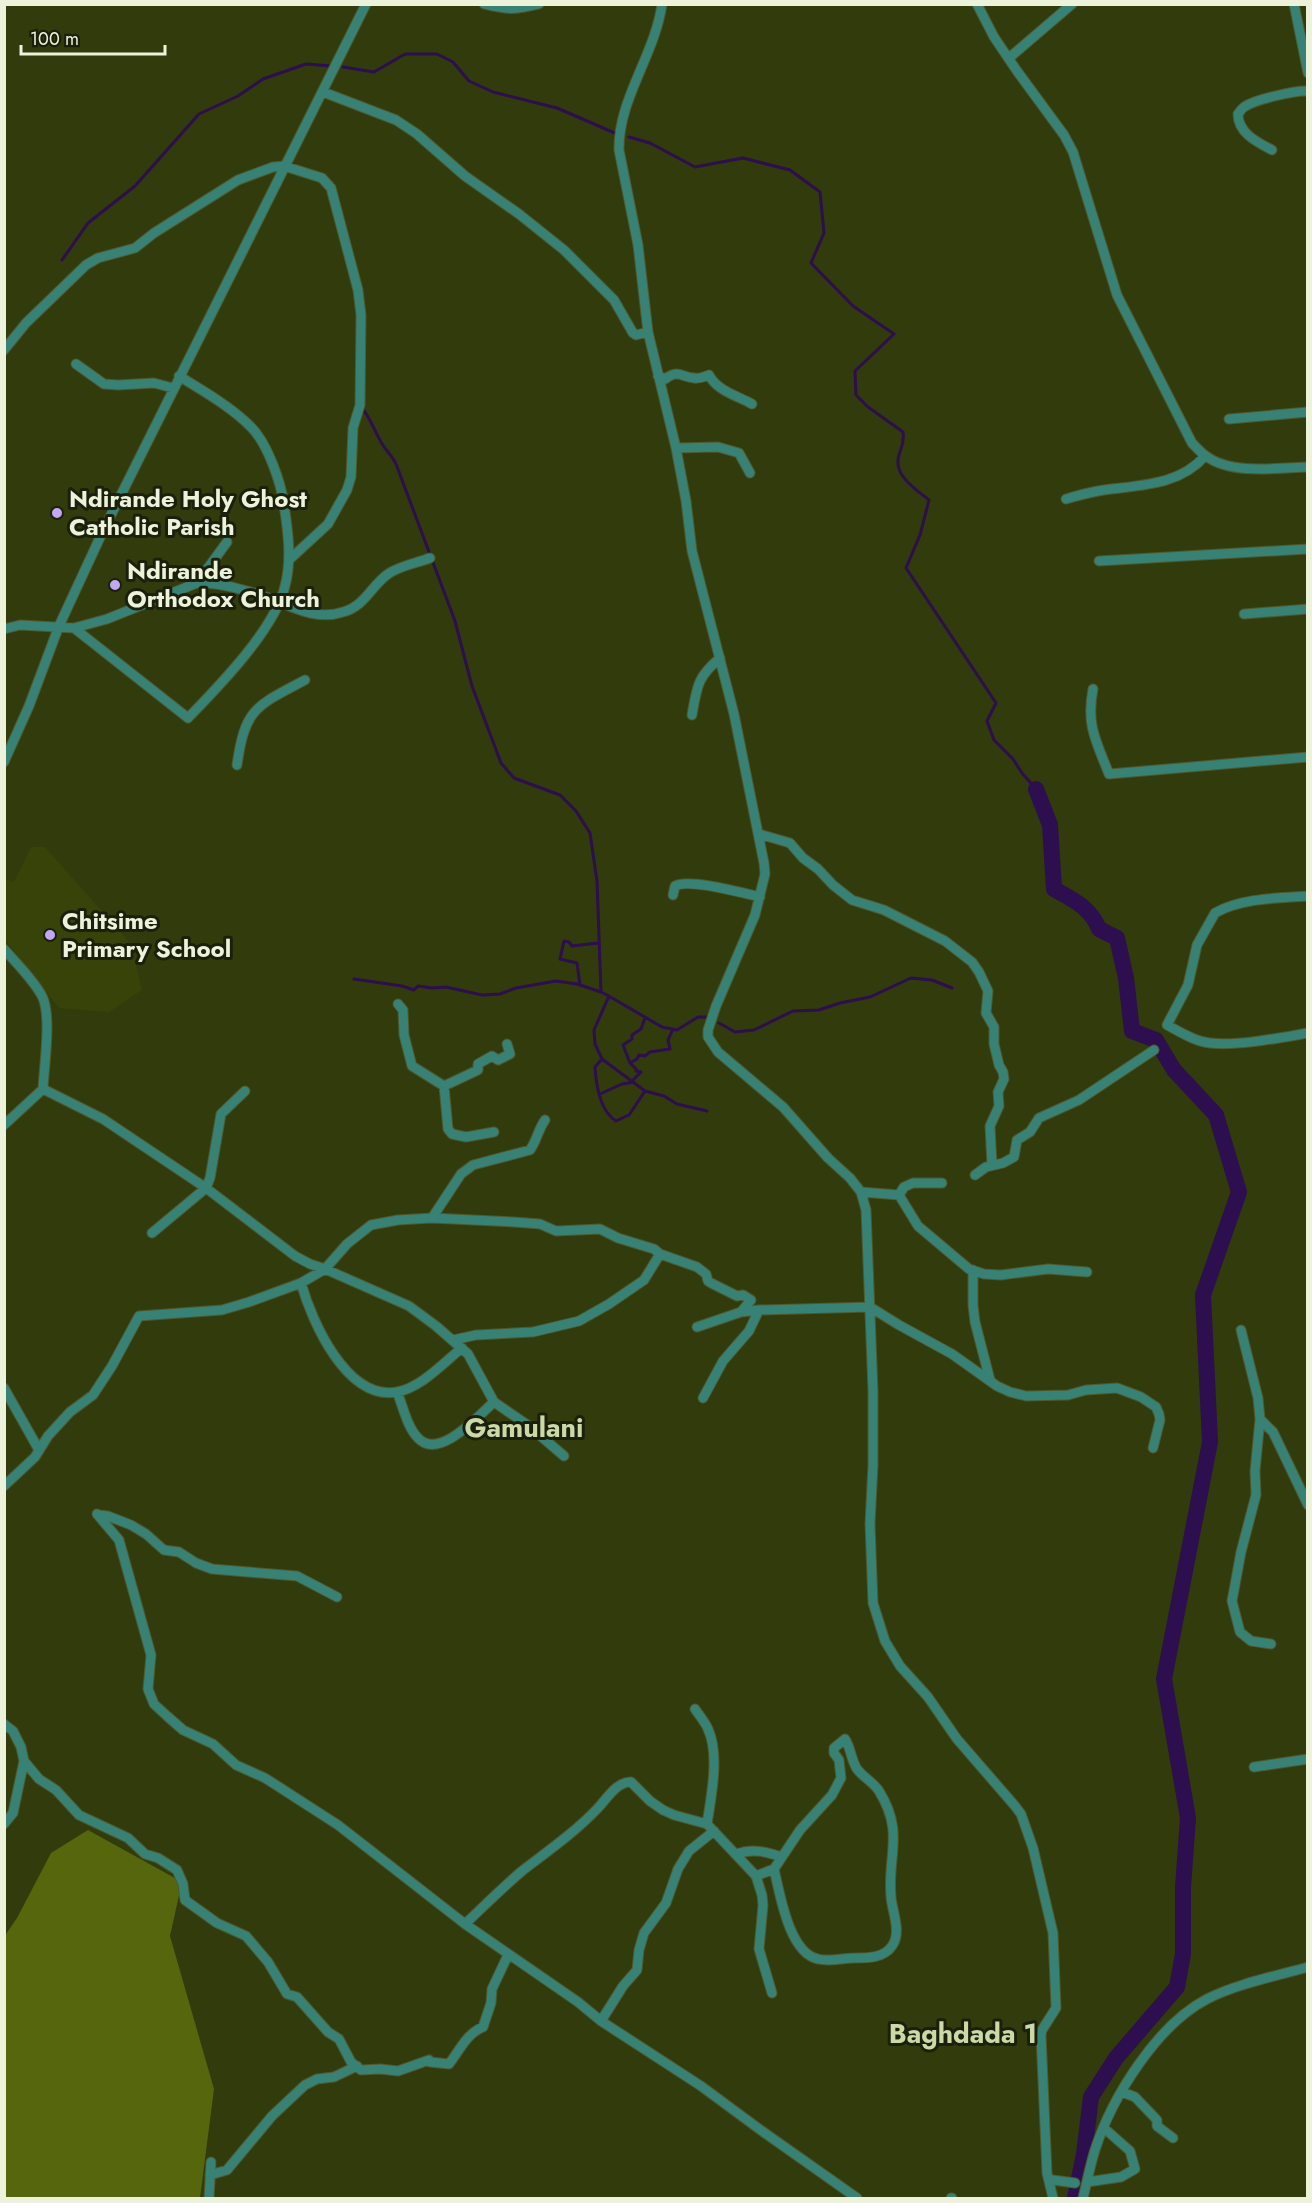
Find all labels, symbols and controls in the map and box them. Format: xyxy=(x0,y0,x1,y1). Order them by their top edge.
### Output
scale bar xyxy=(21,18,165,56)
text: 100 m xyxy=(30,26,79,52)
place label: Ndirande Holy Ghost Catholic Parish xyxy=(69,481,307,544)
marker: Ndirande Holy Ghost Catholic Parish xyxy=(50,506,64,520)
place label: Ndirande Orthodox Church xyxy=(127,553,320,616)
marker: Ndirande Orthodox Church xyxy=(108,578,122,592)
place label: Chitsime Primary School xyxy=(62,903,231,966)
marker: Chitsime Primary School xyxy=(43,928,57,942)
district label: Gamulani xyxy=(464,1408,584,1447)
district label: Baghdada 1 xyxy=(889,2014,1037,2053)

